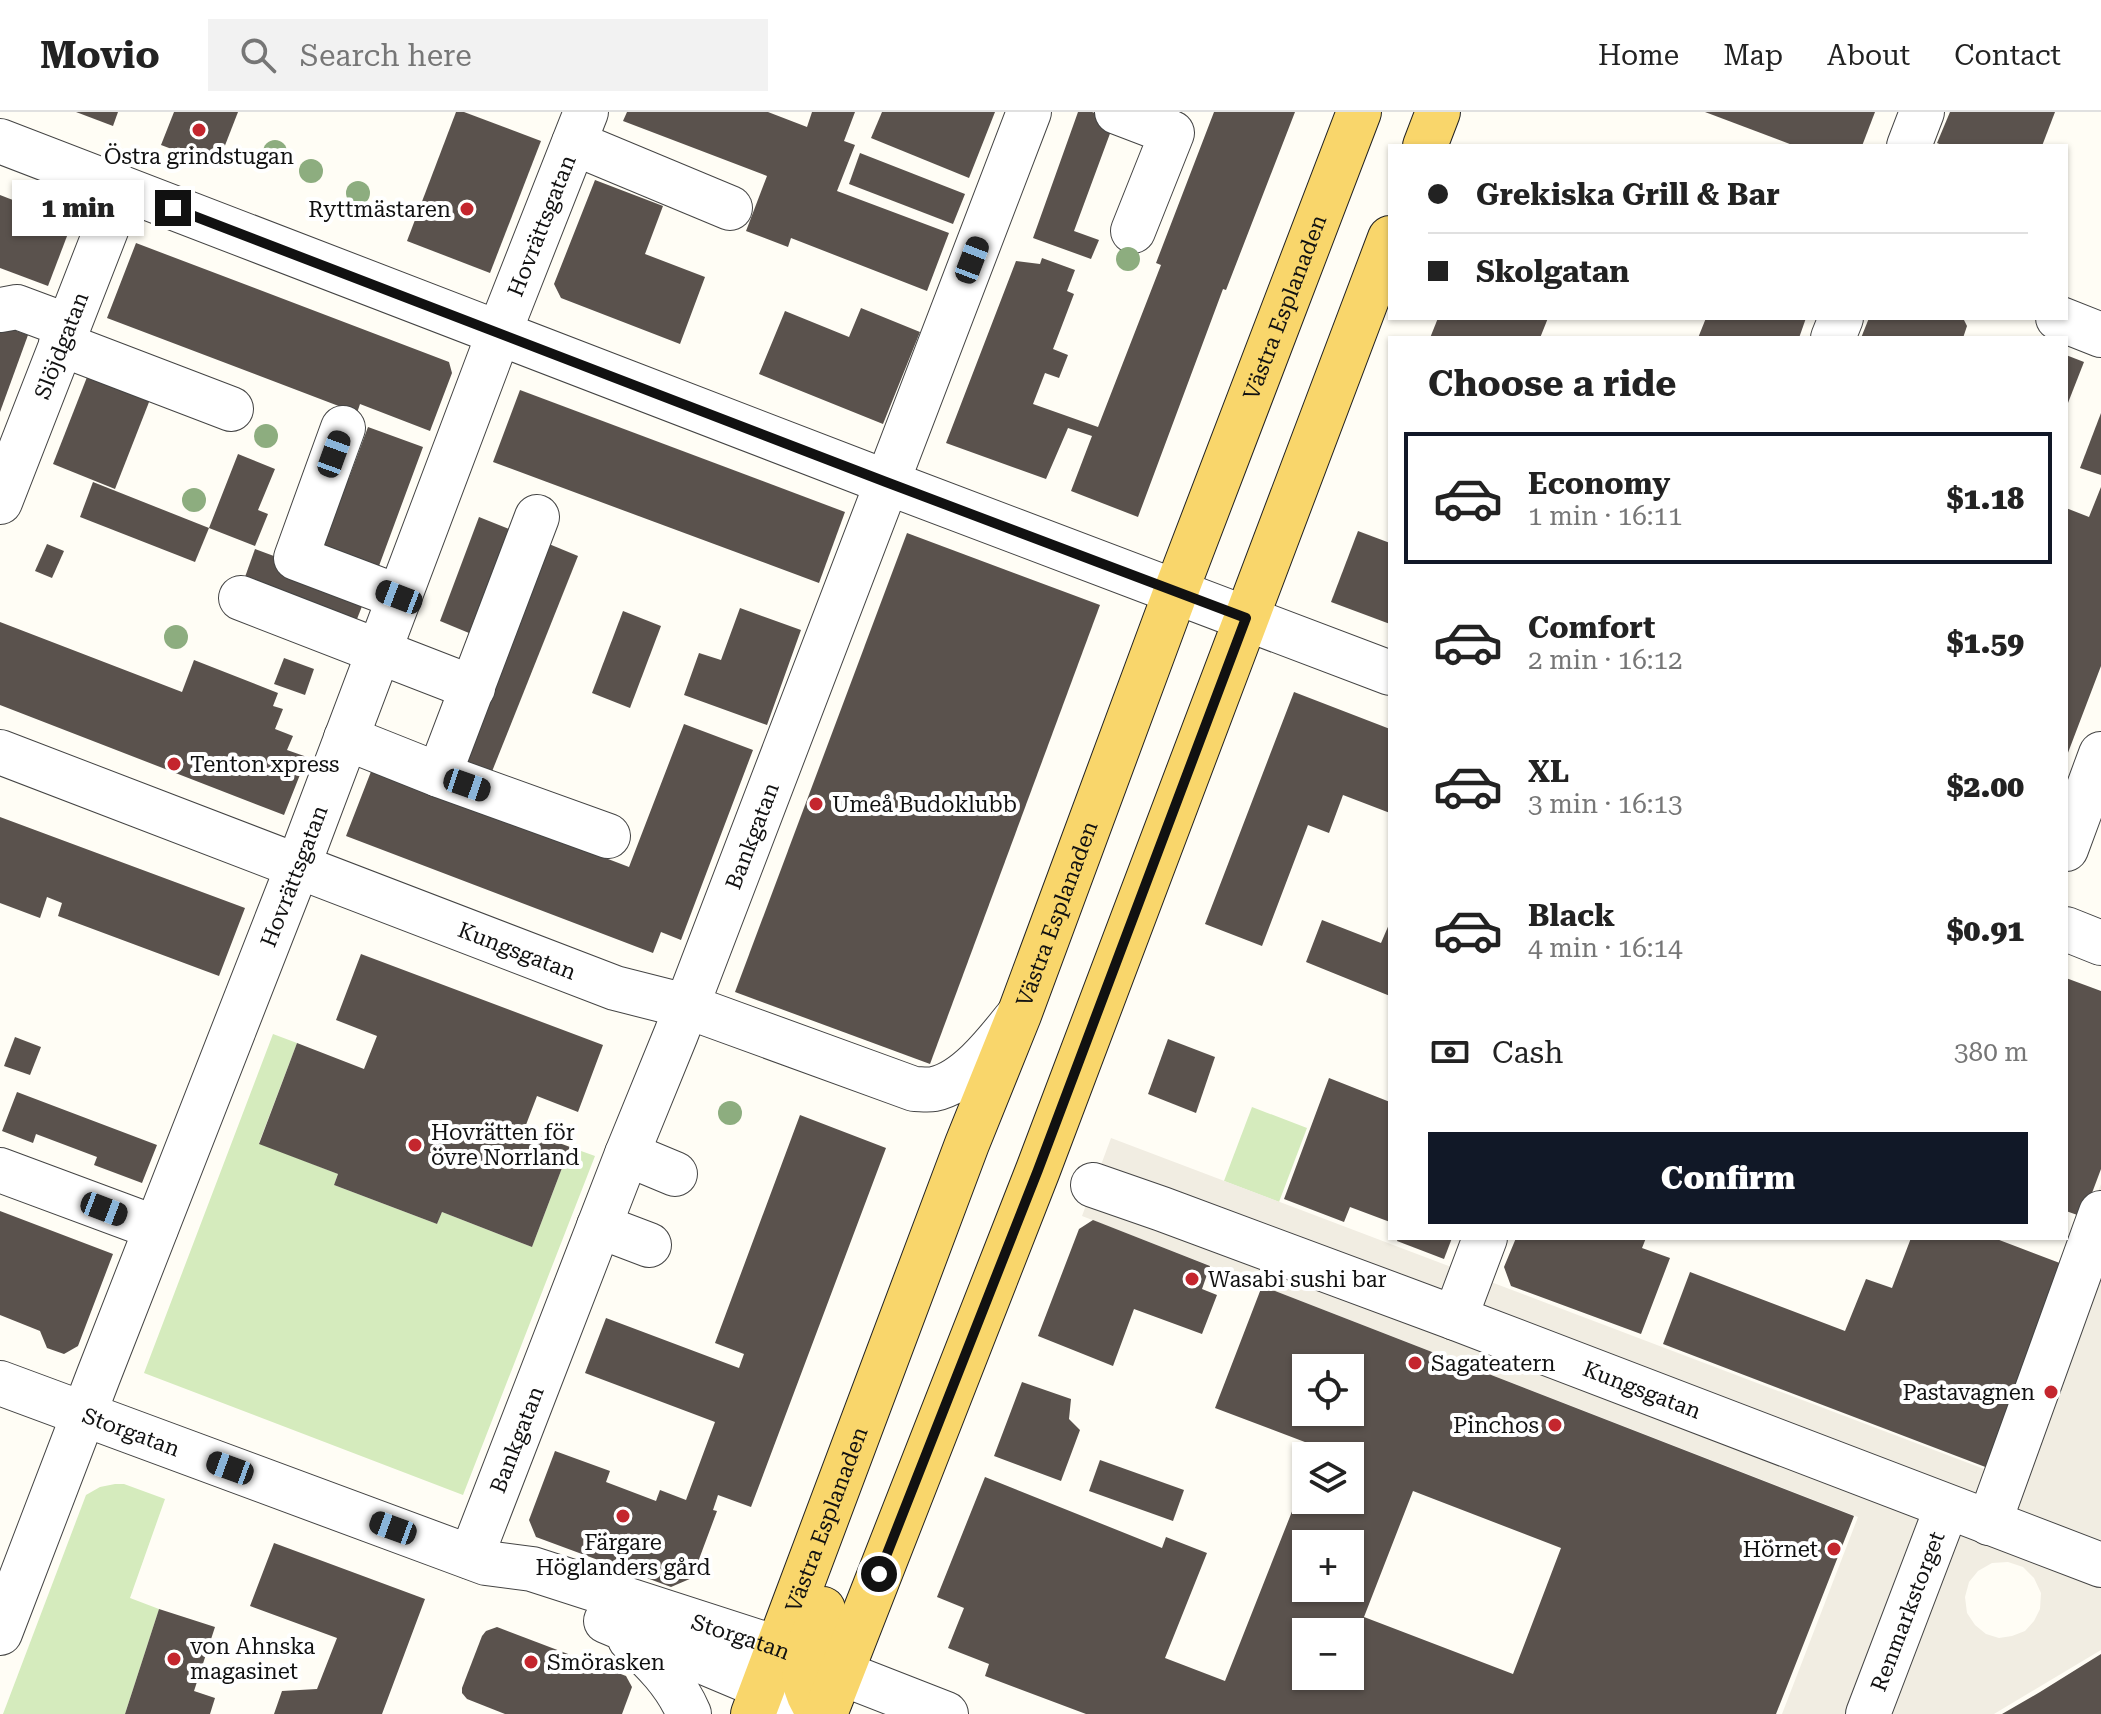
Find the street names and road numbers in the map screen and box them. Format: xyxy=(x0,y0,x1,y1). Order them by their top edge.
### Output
street label: Hovrättsgatan xyxy=(502,151,580,300)
street label: Västra Esplanaden xyxy=(1238,211,1331,403)
street label: Slöjdgatan xyxy=(29,288,93,403)
street label: Bankgatan xyxy=(720,779,784,893)
street label: Hovrättsgatan xyxy=(255,802,332,950)
street label: Västra Esplanaden xyxy=(1011,817,1102,1010)
street label: Kungsgatan xyxy=(455,917,580,984)
street label: Kungsgatan xyxy=(1580,1356,1705,1423)
street label: Bankgatan xyxy=(485,1383,548,1496)
street label: Storgatan xyxy=(79,1402,183,1461)
street label: Västra Esplanaden xyxy=(780,1423,872,1615)
street label: Renmarkstorget xyxy=(1865,1528,1949,1695)
street label: Storgatan xyxy=(688,1609,794,1664)

